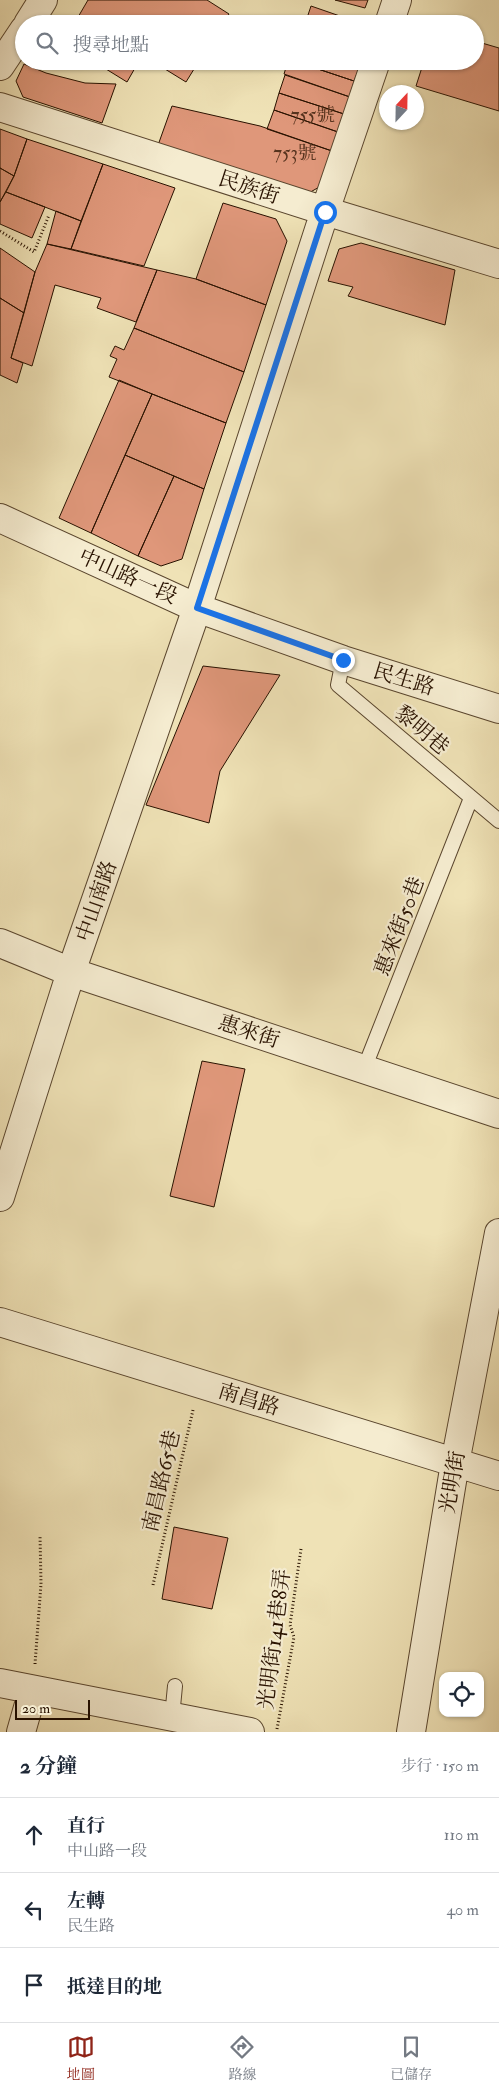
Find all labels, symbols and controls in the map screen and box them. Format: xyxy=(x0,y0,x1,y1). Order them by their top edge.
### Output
search box xyxy=(15,15,484,70)
icon: search xyxy=(33,29,61,57)
text: 搜尋地點 xyxy=(73,33,149,57)
north arrow xyxy=(379,85,424,130)
house number: 755號 xyxy=(291,103,335,127)
house number: 753號 xyxy=(273,141,317,165)
street label: 民族街 xyxy=(215,165,283,210)
route start xyxy=(314,201,337,224)
street label: 中山路一段 xyxy=(74,543,181,610)
route end xyxy=(332,649,355,672)
street label: 民生路 xyxy=(370,657,438,702)
street label: 黎明巷 xyxy=(389,700,454,761)
street label: 中山南路 xyxy=(70,857,123,945)
street label: 惠來街50巷 xyxy=(368,873,431,979)
street label: 惠來街 xyxy=(215,1009,283,1054)
street label: 南昌路 xyxy=(215,1377,283,1422)
street label: 南昌路65巷 xyxy=(137,1427,186,1535)
street label: 光明街 xyxy=(434,1449,471,1515)
street label: 光明街141巷8弄 xyxy=(252,1567,296,1711)
map controls xyxy=(439,1672,484,1717)
button: locate xyxy=(439,1672,484,1717)
scale bar xyxy=(15,1697,90,1720)
text: 20 m xyxy=(22,1700,50,1717)
text: 2 分鐘 xyxy=(20,1753,77,1780)
text: 步行 · 150 m xyxy=(401,1756,479,1776)
text: 直行 xyxy=(67,1814,105,1838)
icon: ahead xyxy=(20,1821,48,1849)
text: 110 m xyxy=(444,1825,479,1845)
text: 中山路一段 xyxy=(67,1841,147,1861)
text: 左轉 xyxy=(67,1889,105,1913)
icon: left xyxy=(20,1896,48,1924)
text: 40 m xyxy=(446,1900,479,1920)
text: 民生路 xyxy=(67,1916,115,1936)
icon: arrive xyxy=(20,1971,48,1999)
text: 抵達目的地 xyxy=(67,1975,162,1999)
tab: 地圖 xyxy=(67,2033,95,2083)
tab: 路線 xyxy=(228,2033,256,2083)
tab: 已儲存 xyxy=(390,2033,432,2083)

